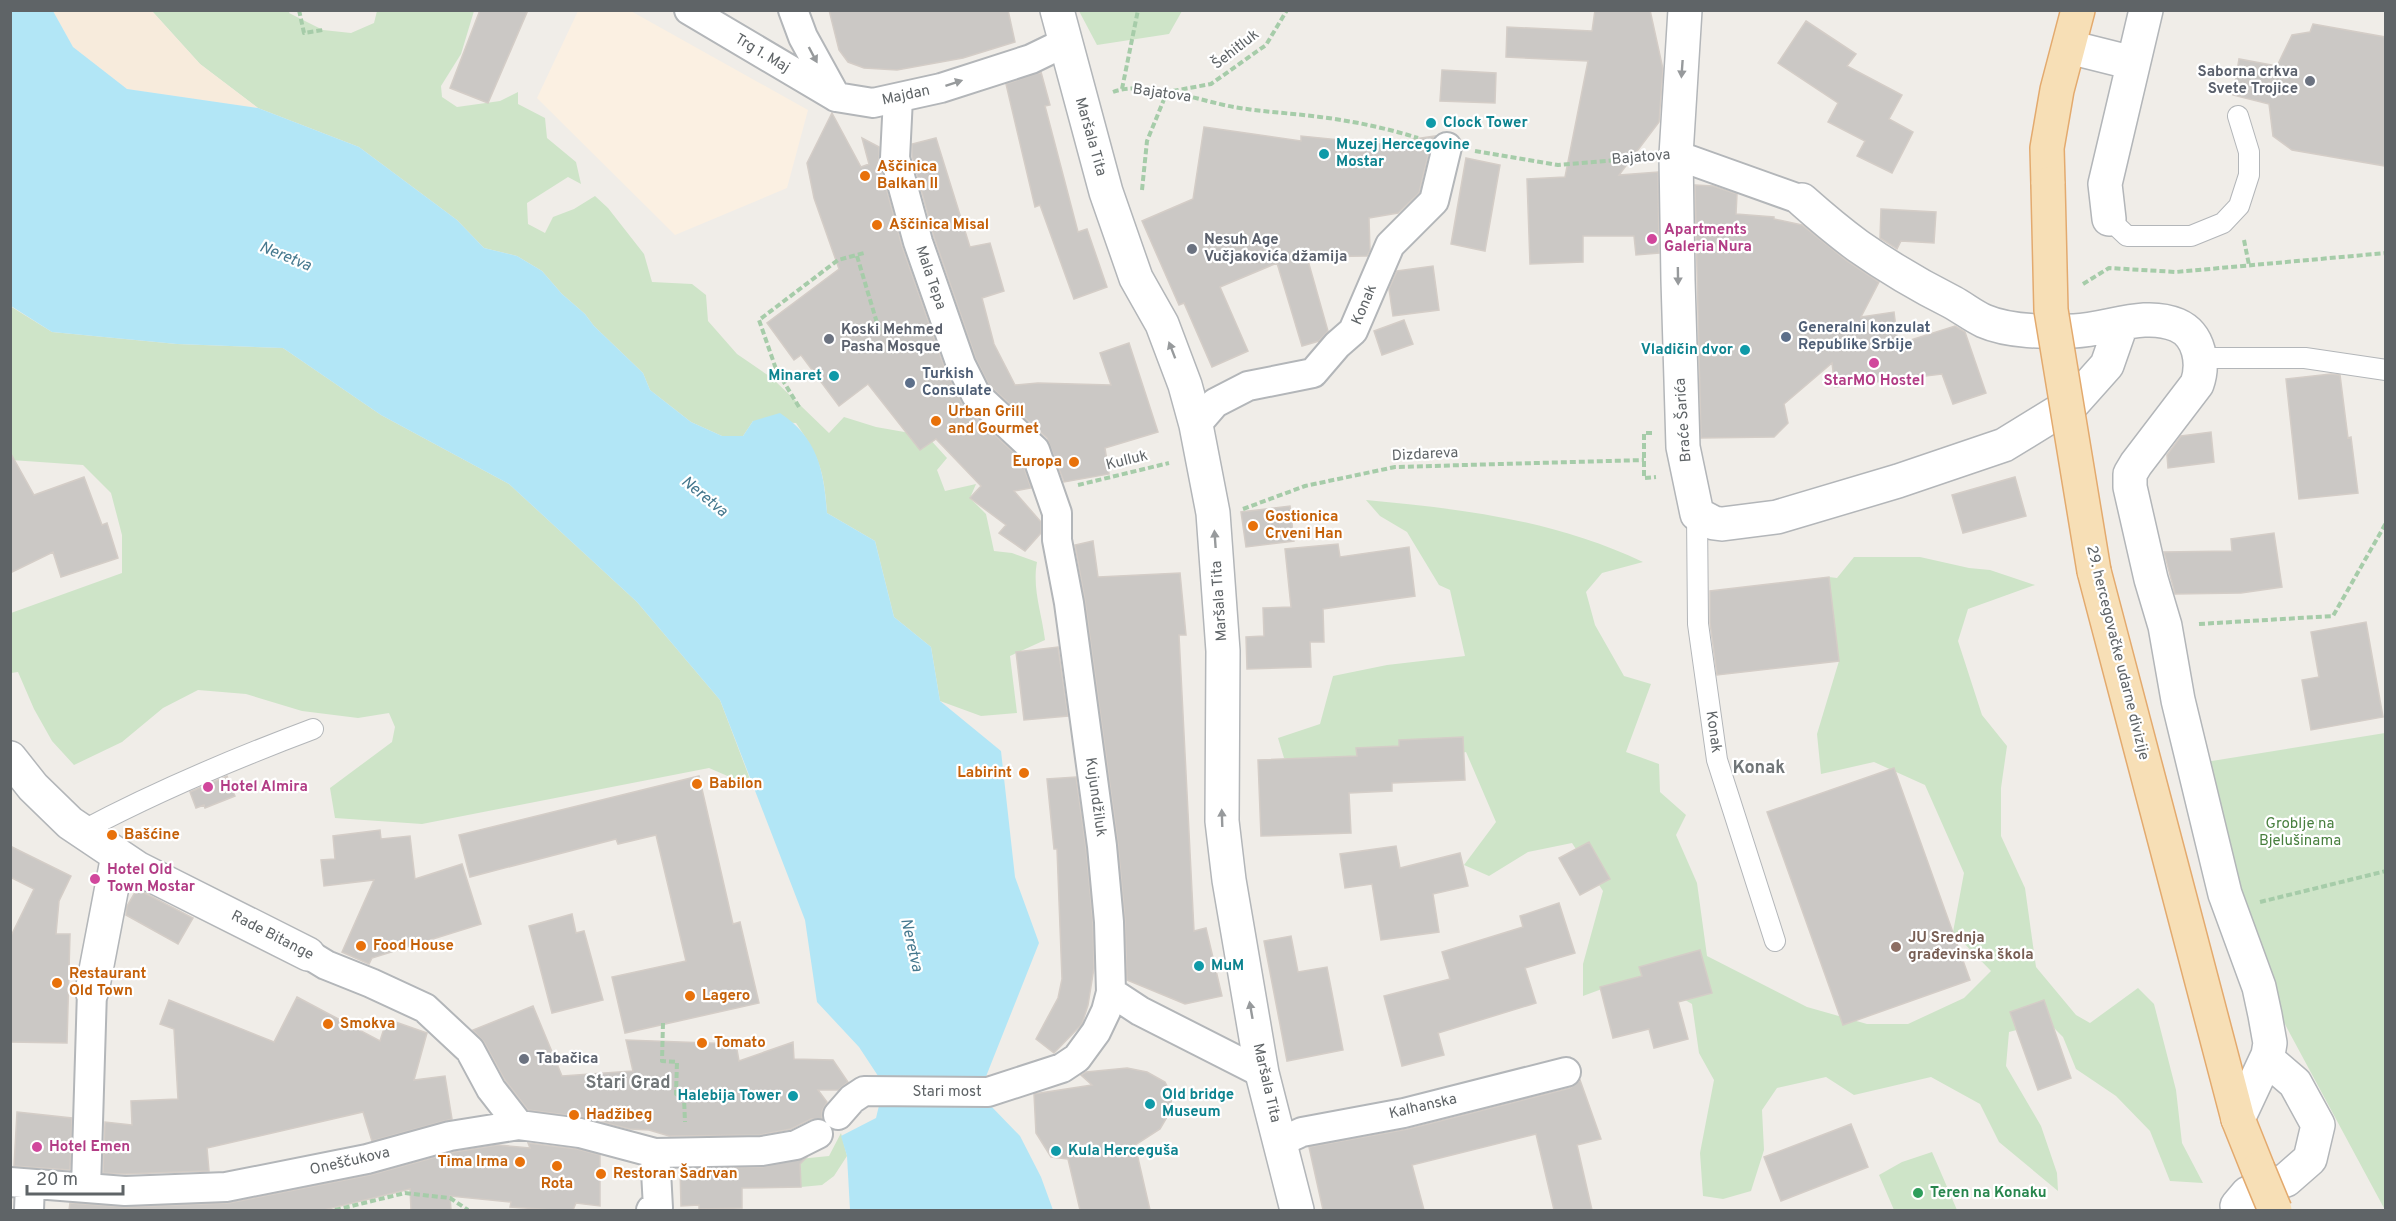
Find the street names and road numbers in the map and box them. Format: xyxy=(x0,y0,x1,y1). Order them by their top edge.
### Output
street label: Šehitluk xyxy=(1207,24,1263,74)
street label: Trg 1. Maj xyxy=(731,30,793,78)
street label: Bajatova xyxy=(1132,80,1192,108)
street label: Majdan xyxy=(880,82,932,110)
street label: Maršala Tita xyxy=(1070,96,1110,178)
street label: Bajatova xyxy=(1611,146,1671,170)
street label: Mala Tepa xyxy=(910,243,950,313)
street label: Konak xyxy=(1348,282,1382,328)
street label: Braće Šarića xyxy=(1670,377,1696,463)
street label: Dizdareva xyxy=(1391,444,1459,466)
street label: Kulluk xyxy=(1104,447,1150,475)
street label: 29. hercegovačke udarne divizije xyxy=(2081,544,2153,762)
street label: Maršala Tita xyxy=(1208,560,1232,642)
street label: Konak xyxy=(1701,710,1725,754)
street label: Kujundžiluk xyxy=(1080,756,1110,838)
street label: Rade Bitange xyxy=(227,907,317,965)
street label: Maršala Tita xyxy=(1248,1041,1284,1125)
street label: Stari most xyxy=(912,1083,982,1102)
street label: Kalhanska xyxy=(1387,1090,1459,1124)
street label: Oneščukova xyxy=(308,1144,392,1180)

